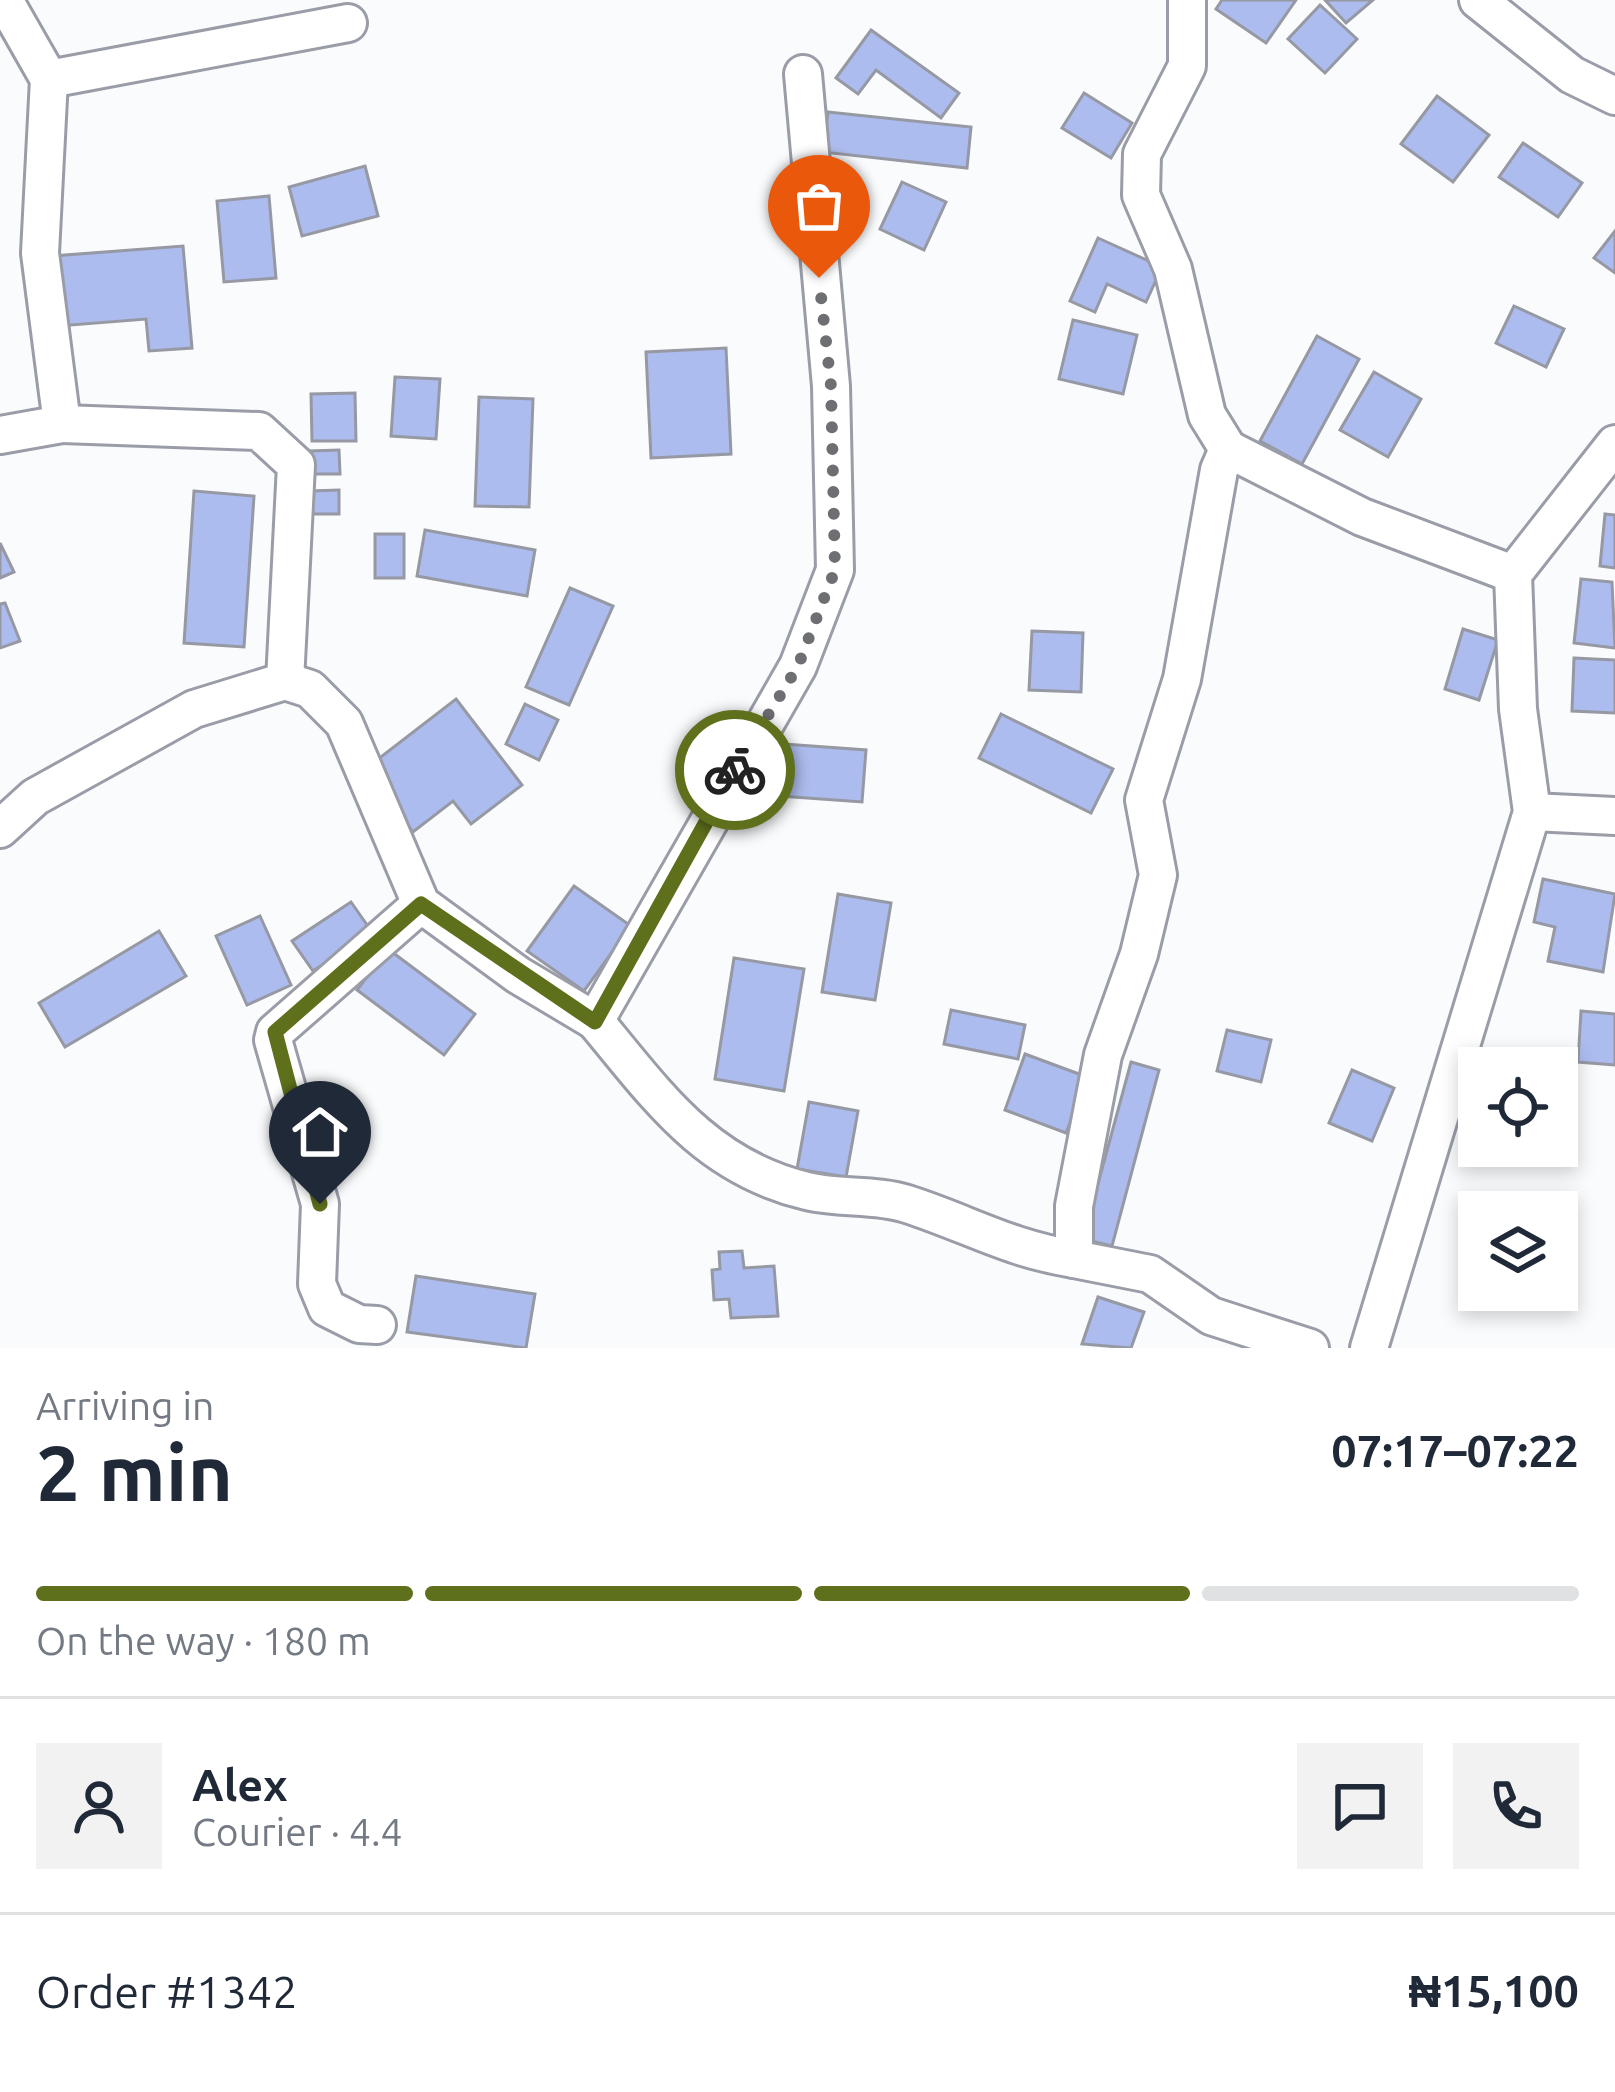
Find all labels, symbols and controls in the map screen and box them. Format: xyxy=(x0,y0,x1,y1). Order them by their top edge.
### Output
pin xyxy=(768,155,870,278)
icon: bag xyxy=(786,173,852,239)
courier xyxy=(675,710,795,830)
icon: bike xyxy=(702,737,768,803)
map controls xyxy=(1458,1047,1578,1311)
button: locate xyxy=(1458,1047,1578,1167)
pin xyxy=(269,1081,371,1204)
icon: home xyxy=(287,1099,353,1165)
button: layers xyxy=(1458,1191,1578,1311)
text: Arriving in xyxy=(36,1384,214,1427)
text: 07:17–07:22 xyxy=(1331,1425,1579,1476)
text: 2 min xyxy=(36,1428,233,1516)
text: On the way · 180 m xyxy=(36,1619,371,1662)
button: person xyxy=(36,1743,162,1869)
button: chat xyxy=(1297,1743,1423,1869)
button: phone xyxy=(1453,1743,1579,1869)
text: Alex xyxy=(192,1759,288,1810)
text: Courier · 4.4 xyxy=(192,1810,403,1853)
text: ₦15,100 xyxy=(1409,1965,1579,2016)
text: Order #1342 xyxy=(36,1966,298,2017)

